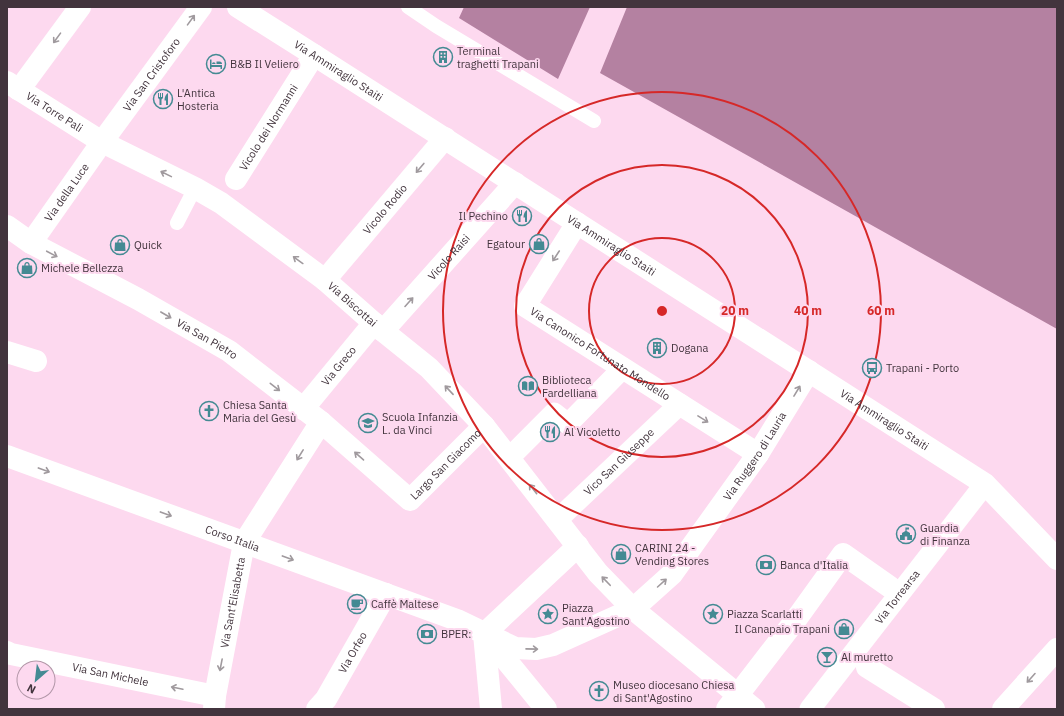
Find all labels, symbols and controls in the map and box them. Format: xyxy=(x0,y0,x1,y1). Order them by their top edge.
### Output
one-way arrow xyxy=(187,15,195,26)
one-way arrow xyxy=(53,33,61,44)
street label: Via San Cristoforo xyxy=(120,35,183,114)
street label: Via Ammiraglio Staiti xyxy=(291,37,386,104)
place label: Terminal traghetti Trapani xyxy=(457,44,539,71)
building icon: Terminal traghetti Trapani xyxy=(432,46,454,68)
hotel icon: B&B Il Veliero xyxy=(205,53,227,75)
place label: B&B Il Veliero xyxy=(230,57,299,71)
street label: Vicolo dei Normanni xyxy=(236,82,301,173)
place label: L'Antica Hosteria xyxy=(177,86,219,113)
restaurant icon: L'Antica Hosteria xyxy=(152,88,174,110)
street label: Via Torre Pali xyxy=(23,89,85,135)
street label: Via della Luce xyxy=(41,160,92,224)
one-way arrow xyxy=(415,163,424,173)
one-way arrow xyxy=(160,170,172,177)
street label: Vicolo Rodio xyxy=(360,181,410,237)
restaurant icon: Il Pechino xyxy=(511,205,533,227)
place label: Il Pechino xyxy=(459,209,508,223)
street label: Via Ammiraglio Staiti xyxy=(564,212,659,279)
street label: Vicolo Raisi xyxy=(425,231,473,283)
shop icon: Egatour xyxy=(528,233,550,255)
shop icon: Quick xyxy=(109,234,131,256)
place label: Egatour xyxy=(487,237,525,251)
place label: Quick xyxy=(134,238,162,252)
one-way arrow xyxy=(552,250,560,262)
one-way arrow xyxy=(46,251,58,258)
one-way arrow xyxy=(293,255,304,264)
shop icon: Michele Bellezza xyxy=(16,257,38,279)
place label: Michele Bellezza xyxy=(41,261,123,275)
street label: Via Biscottai xyxy=(325,279,380,330)
one-way arrow xyxy=(405,296,414,307)
text: 20 m xyxy=(721,303,749,318)
text: 40 m xyxy=(794,303,822,318)
text: 60 m xyxy=(867,303,895,318)
street label: Via Canonico Fortunato Mondello xyxy=(528,304,673,403)
centre of rings xyxy=(655,304,669,318)
one-way arrow xyxy=(160,312,172,320)
street label: Via San Pietro xyxy=(174,316,241,362)
building icon: Dogana xyxy=(646,337,668,359)
place label: Dogana xyxy=(671,341,708,355)
street label: Via Greco xyxy=(318,343,359,388)
bus stop icon: Trapani - Porto xyxy=(861,357,883,379)
place label: Trapani - Porto xyxy=(886,361,959,375)
place label: Biblioteca Fardelliana xyxy=(542,373,597,400)
library icon: Biblioteca Fardelliana xyxy=(517,375,539,397)
one-way arrow xyxy=(269,383,280,391)
one-way arrow xyxy=(445,385,454,395)
one-way arrow xyxy=(793,386,801,397)
street label: Via Ammiraglio Staiti xyxy=(837,386,932,453)
place label: Chiesa Santa Maria del Gesù xyxy=(223,398,296,425)
church icon: Chiesa Santa Maria del Gesù xyxy=(198,400,220,422)
street label: Via Ruggero di Lauria xyxy=(720,409,789,503)
place label: Scuola Infanzia L. da Vinci xyxy=(382,410,458,437)
school or university icon: Scuola Infanzia L. da Vinci xyxy=(357,412,379,434)
one-way arrow xyxy=(697,415,708,423)
restaurant icon: Al Vicoletto xyxy=(539,421,561,443)
place label: Al Vicoletto xyxy=(564,425,621,439)
street label: Vico San Giuseppe xyxy=(581,425,657,498)
street label: Largo San Giacomo xyxy=(407,426,484,503)
one-way arrow xyxy=(296,449,304,460)
one-way arrow xyxy=(354,451,364,460)
one-way arrow xyxy=(37,466,49,474)
one-way arrow xyxy=(529,484,538,495)
one-way arrow xyxy=(159,511,172,518)
place label: Guardia di Finanza xyxy=(920,521,970,548)
street label: Corso Italia xyxy=(203,522,262,555)
public building icon: Guardia di Finanza xyxy=(895,523,917,545)
place label: CARINI 24 - Vending Stores xyxy=(635,541,709,568)
shop icon: CARINI 24 - Vending Stores xyxy=(610,543,632,565)
bank icon: Banca d'Italia xyxy=(755,554,777,576)
one-way arrow xyxy=(282,555,294,563)
street label: Via Sant'Elisabetta xyxy=(217,556,248,649)
place label: Banca d'Italia xyxy=(780,558,848,572)
street label: Via Torrearsa xyxy=(872,567,923,627)
one-way arrow xyxy=(601,576,611,586)
one-way arrow xyxy=(657,578,667,587)
cafe icon: Caffè Maltese xyxy=(346,593,368,615)
place label: Caffè Maltese xyxy=(371,597,438,611)
place label: Piazza Sant'Agostino xyxy=(562,601,630,628)
place icon: Piazza Sant'Agostino xyxy=(537,603,559,625)
place icon: Piazza Scarlatti xyxy=(702,603,724,625)
place label: Piazza Scarlatti xyxy=(727,607,802,621)
shop icon: Il Canapaio Trapani xyxy=(833,618,855,640)
place label: Il Canapaio Trapani xyxy=(735,622,830,636)
bank icon: BPER: xyxy=(416,623,438,645)
place label: BPER: xyxy=(441,627,472,641)
street label: Via Orfeo xyxy=(335,629,370,676)
one-way arrow xyxy=(525,645,538,652)
bar icon: Al muretto xyxy=(816,646,838,668)
place label: Al muretto xyxy=(841,650,893,664)
one-way arrow xyxy=(217,658,225,671)
north arrow xyxy=(16,660,56,700)
street label: Via San Michele xyxy=(71,660,150,689)
one-way arrow xyxy=(1026,673,1036,683)
place label: Museo diocesano Chiesa di Sant'Agostino xyxy=(613,678,735,705)
church icon: Museo diocesano Chiesa di Sant'Agostino xyxy=(588,680,610,702)
text: N xyxy=(24,681,38,697)
one-way arrow xyxy=(171,684,184,692)

